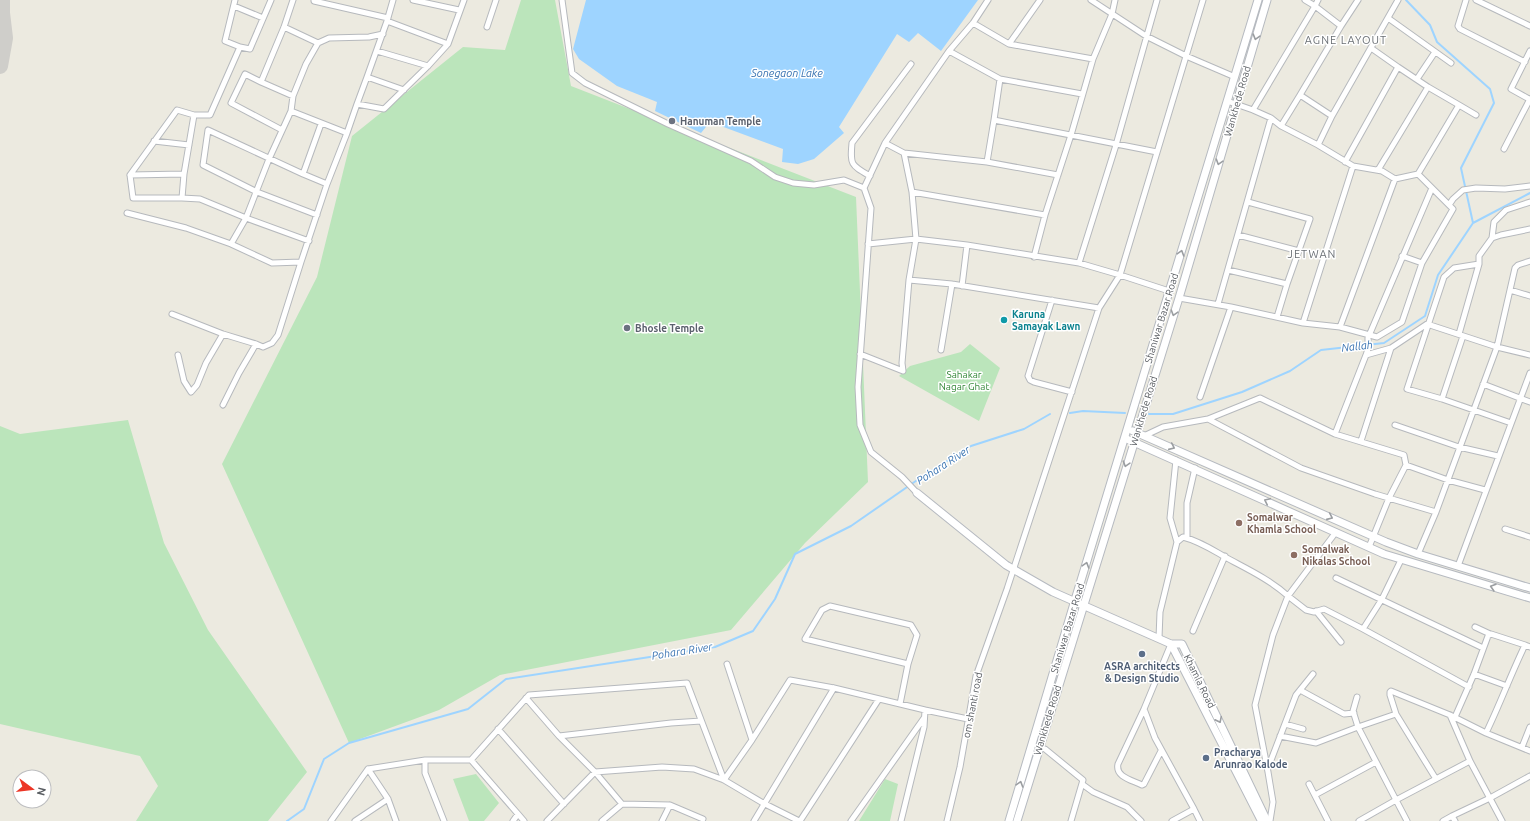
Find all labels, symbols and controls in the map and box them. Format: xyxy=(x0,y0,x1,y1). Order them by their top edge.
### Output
one-way arrow xyxy=(1252,34,1261,41)
district label: AGNE LAYOUT xyxy=(1305,34,1387,46)
street label: Wankhede Road xyxy=(1222,64,1253,138)
water label: Sonegaon Lake xyxy=(750,67,823,79)
marker: Hanuman Temple xyxy=(667,116,677,126)
place label: Hanuman Temple xyxy=(680,116,761,127)
one-way arrow xyxy=(1215,158,1224,165)
district label: JETWAN xyxy=(1288,248,1336,260)
one-way arrow xyxy=(1176,250,1185,257)
street label: Shaniwar Bazar Road xyxy=(1143,272,1180,364)
place label: Karuna Samayak Lawn xyxy=(1012,309,1081,332)
one-way arrow xyxy=(1170,310,1179,317)
marker: Karuna Samayak Lawn xyxy=(999,315,1009,325)
marker: Bhosle Temple xyxy=(622,323,632,333)
place label: Bhosle Temple xyxy=(635,323,704,334)
water label: Nallah xyxy=(1341,338,1373,354)
park label: Sahakar Nagar Ghat xyxy=(939,369,989,392)
street label: Wankhede Road xyxy=(1128,375,1159,448)
one-way arrow xyxy=(1168,442,1176,450)
water label: Pohara River xyxy=(914,443,973,487)
one-way arrow xyxy=(1123,461,1131,468)
one-way arrow xyxy=(1264,498,1272,506)
place label: Somalwar Khamla School xyxy=(1247,512,1316,535)
one-way arrow xyxy=(1325,512,1333,520)
marker: Somalwar Khamla School xyxy=(1234,518,1244,528)
place label: Somalwak Nikalas School xyxy=(1302,544,1370,567)
marker: Somalwak Nikalas School xyxy=(1289,550,1299,560)
one-way arrow xyxy=(1081,562,1089,569)
street label: Shaniwar Bazar Road xyxy=(1049,582,1086,674)
one-way arrow xyxy=(1489,583,1496,592)
water label: Pohara River xyxy=(651,640,714,662)
marker: ASRA architects & Design Studio xyxy=(1137,649,1147,659)
street label: Khamla Road xyxy=(1182,652,1217,710)
place label: ASRA architects & Design Studio xyxy=(1104,661,1180,684)
street label: om shanti road xyxy=(961,671,984,739)
street label: Wankhede Road xyxy=(1032,684,1063,757)
one-way arrow xyxy=(1214,716,1221,723)
place label: Pracharya Arunrao Kalode xyxy=(1214,747,1288,770)
marker: Pracharya Arunrao Kalode xyxy=(1201,753,1211,763)
north arrow xyxy=(12,769,52,809)
one-way arrow xyxy=(1015,780,1024,787)
text: N xyxy=(35,786,49,797)

